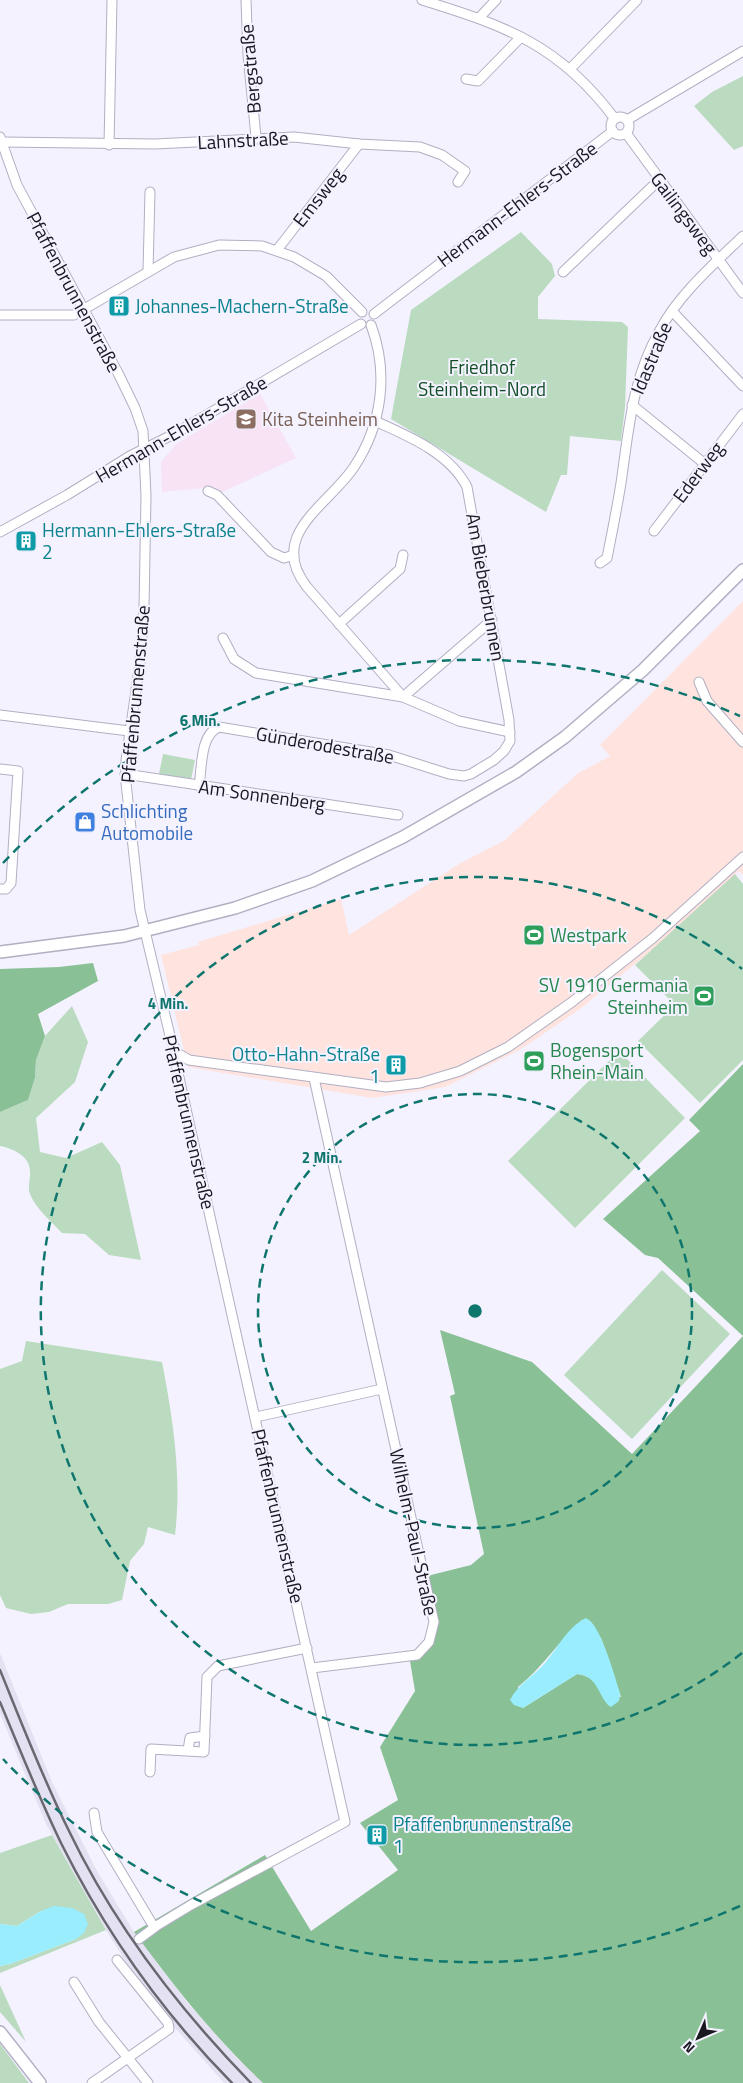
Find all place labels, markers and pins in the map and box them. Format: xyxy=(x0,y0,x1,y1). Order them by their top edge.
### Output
place label: Johannes-Machern-Straße xyxy=(135,291,349,320)
building icon: Johannes-Machern-Straße xyxy=(107,294,131,318)
place label: Kita Steinheim xyxy=(262,404,378,433)
school or university icon: Kita Steinheim xyxy=(234,407,258,431)
place label: Hermann-Ehlers-Straße 2 xyxy=(42,515,236,566)
building icon: Hermann-Ehlers-Straße 2 xyxy=(14,529,38,553)
place label: Schlichting Automobile xyxy=(101,796,193,847)
shop icon: Schlichting Automobile xyxy=(73,810,97,834)
place label: Westpark xyxy=(550,920,627,949)
sports icon: Westpark xyxy=(522,923,546,947)
place label: SV 1910 Germania Steinheim xyxy=(539,970,688,1021)
sports icon: SV 1910 Germania Steinheim xyxy=(692,984,716,1008)
place label: Bogensport Rhein-Main xyxy=(550,1035,644,1086)
place label: Otto-Hahn-Straße 1 xyxy=(232,1039,380,1090)
sports icon: Bogensport Rhein-Main xyxy=(522,1049,546,1073)
building icon: Otto-Hahn-Straße 1 xyxy=(384,1053,408,1077)
centre of rings xyxy=(466,1302,484,1320)
place label: Pfaffenbrunnenstraße 1 xyxy=(393,1809,571,1860)
building icon: Pfaffenbrunnenstraße 1 xyxy=(365,1823,389,1847)

